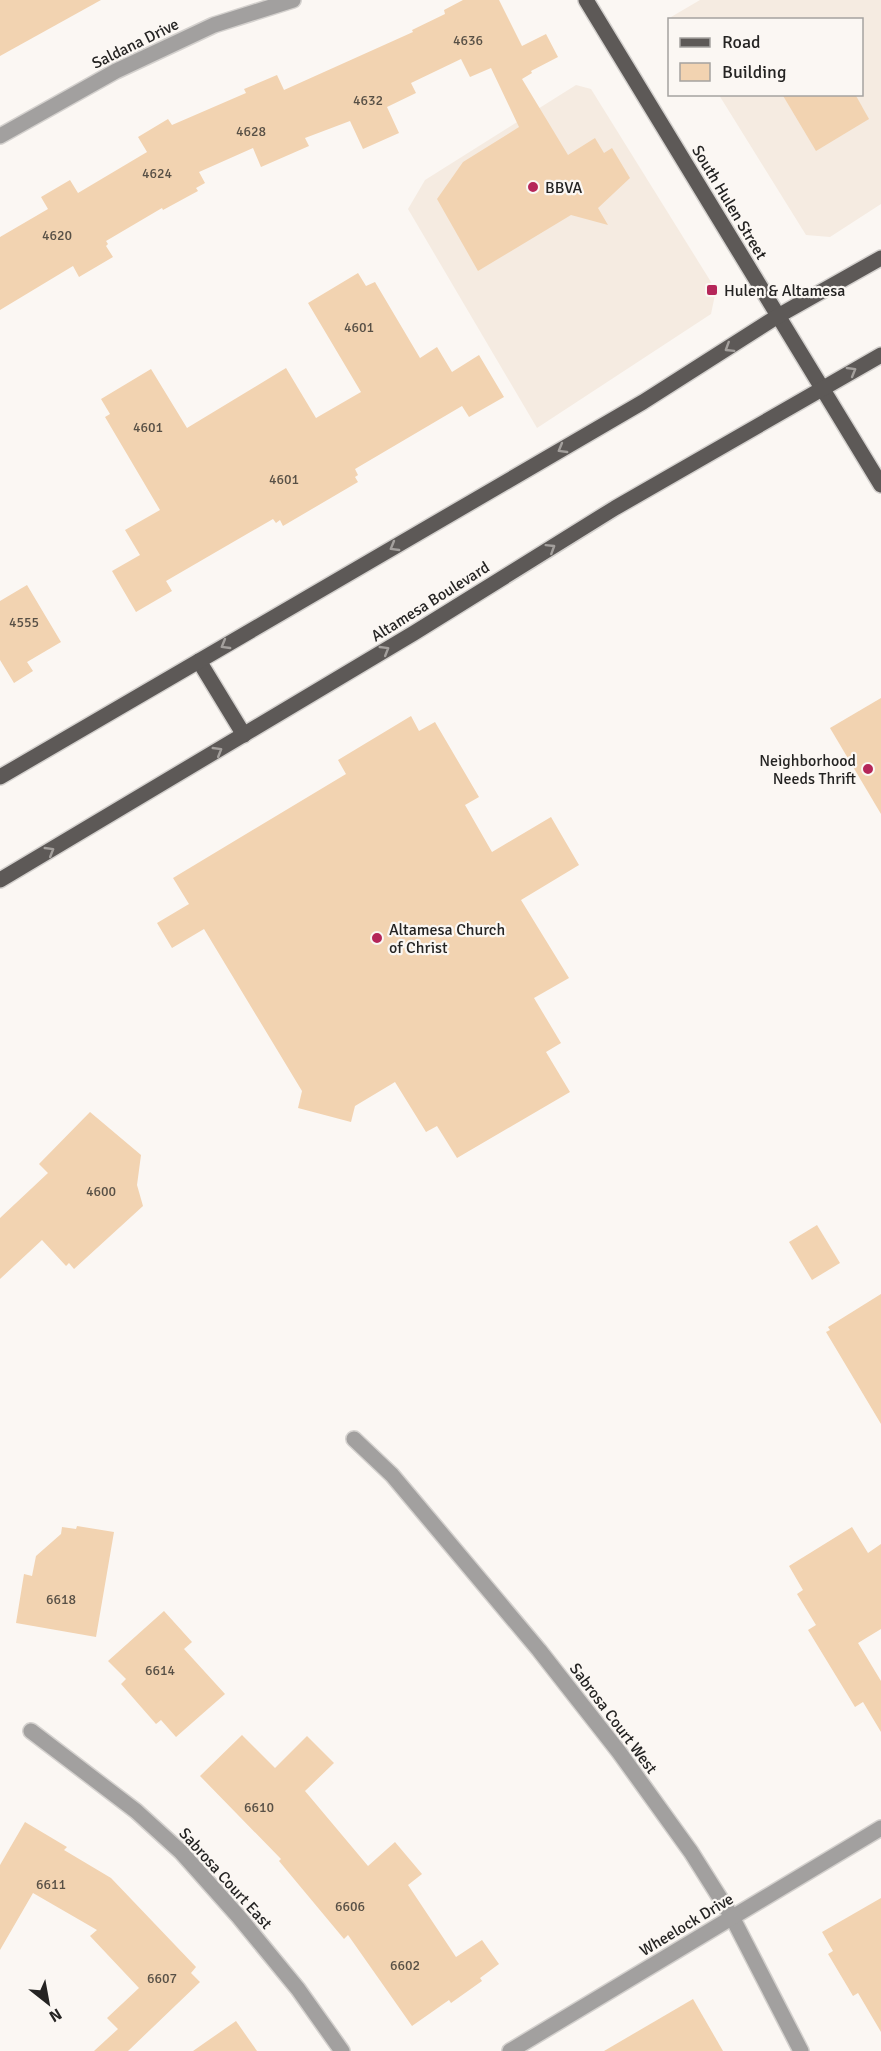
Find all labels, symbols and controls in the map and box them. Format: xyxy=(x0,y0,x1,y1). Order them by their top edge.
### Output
street label: Saldana Drive xyxy=(89,14,182,74)
legend xyxy=(668,18,863,96)
text: Road xyxy=(722,31,761,53)
house number: 4636 xyxy=(453,32,483,49)
text: Building xyxy=(722,61,786,83)
house number: 4632 xyxy=(353,92,383,109)
house number: 4628 xyxy=(236,123,266,140)
street label: South Hulen Street xyxy=(687,142,771,264)
house number: 4624 xyxy=(142,165,173,182)
place label: BBVA xyxy=(545,178,583,198)
marker: BBVA xyxy=(526,180,540,194)
house number: 4620 xyxy=(42,227,72,244)
place label: Hulen & Altamesa xyxy=(724,281,845,301)
marker: Hulen & Altamesa xyxy=(705,283,719,297)
house number: 4601 xyxy=(344,319,374,336)
one-way arrow xyxy=(725,340,735,352)
one-way arrow xyxy=(846,367,856,379)
house number: 4601 xyxy=(133,419,163,436)
one-way arrow xyxy=(558,442,568,453)
house number: 4601 xyxy=(269,471,299,488)
one-way arrow xyxy=(390,540,400,551)
one-way arrow xyxy=(545,543,555,555)
street label: Altamesa Boulevard xyxy=(368,557,493,646)
house number: 4555 xyxy=(9,614,39,631)
one-way arrow xyxy=(221,638,231,650)
one-way arrow xyxy=(379,646,389,658)
one-way arrow xyxy=(212,746,222,758)
place label: Neighborhood Needs Thrift xyxy=(759,751,857,789)
marker: Neighborhood Needs Thrift xyxy=(861,762,875,776)
one-way arrow xyxy=(44,846,54,858)
place label: Altamesa Church of Christ xyxy=(389,920,505,958)
marker: Altamesa Church of Christ xyxy=(370,931,384,945)
house number: 4600 xyxy=(86,1183,116,1200)
house number: 6618 xyxy=(46,1591,76,1608)
street label: Sabrosa Court West xyxy=(565,1659,662,1778)
house number: 6614 xyxy=(145,1662,176,1679)
house number: 6610 xyxy=(244,1799,274,1816)
street label: Sabrosa Court East xyxy=(174,1824,276,1934)
house number: 6611 xyxy=(36,1876,66,1893)
street label: Wheelock Drive xyxy=(636,1889,737,1961)
house number: 6606 xyxy=(335,1898,365,1915)
house number: 6602 xyxy=(390,1957,420,1974)
house number: 6607 xyxy=(147,1970,177,1987)
north arrow xyxy=(18,1973,78,2033)
text: N xyxy=(45,2004,65,2026)

